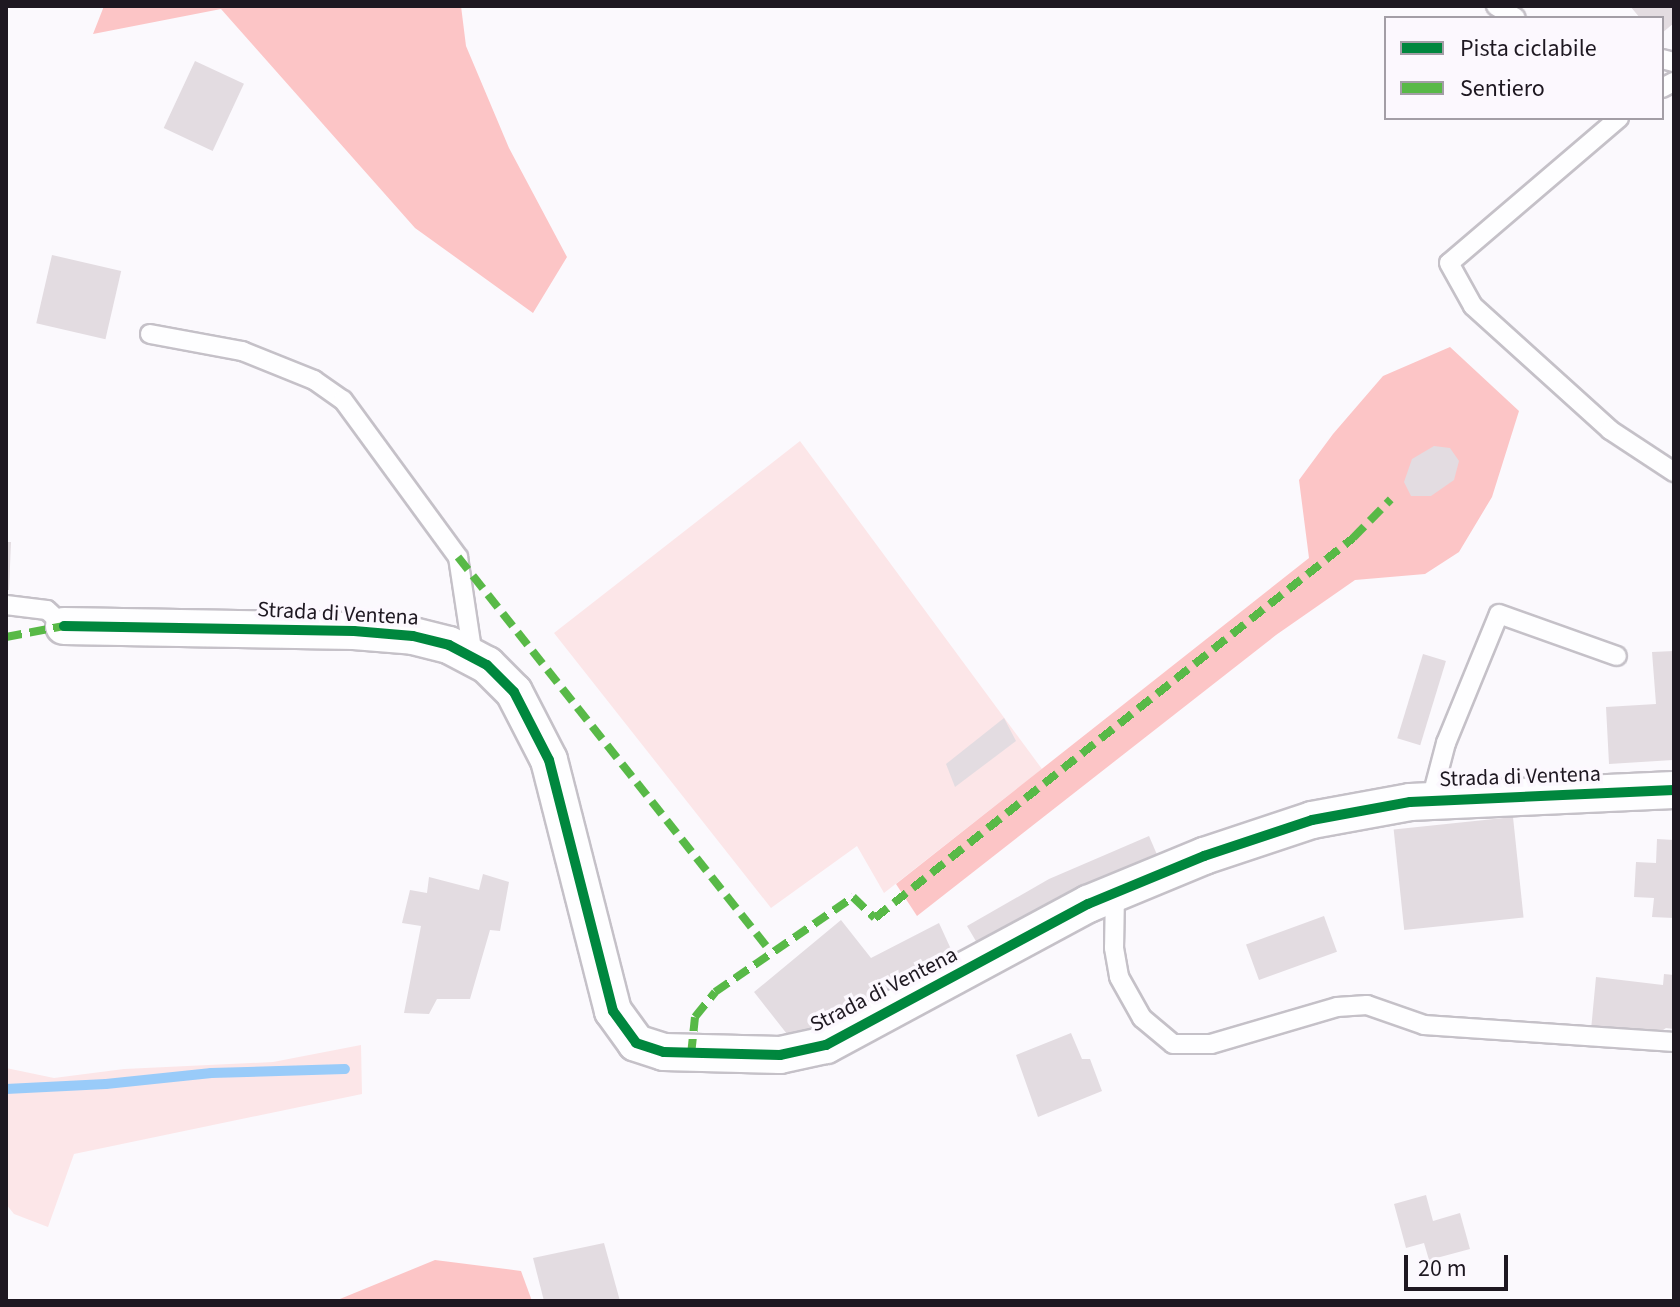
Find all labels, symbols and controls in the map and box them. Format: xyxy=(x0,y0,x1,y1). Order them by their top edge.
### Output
legend xyxy=(1384,16,1664,120)
text: Pista ciclabile xyxy=(1460,31,1597,66)
text: Sentiero xyxy=(1460,71,1545,106)
street label: Strada di Ventena xyxy=(257,597,419,631)
street label: Strada di Ventena xyxy=(1439,761,1601,793)
street label: Strada di Ventena xyxy=(806,942,962,1038)
scale bar xyxy=(1408,1239,1512,1289)
text: 20 m xyxy=(1418,1251,1467,1286)

